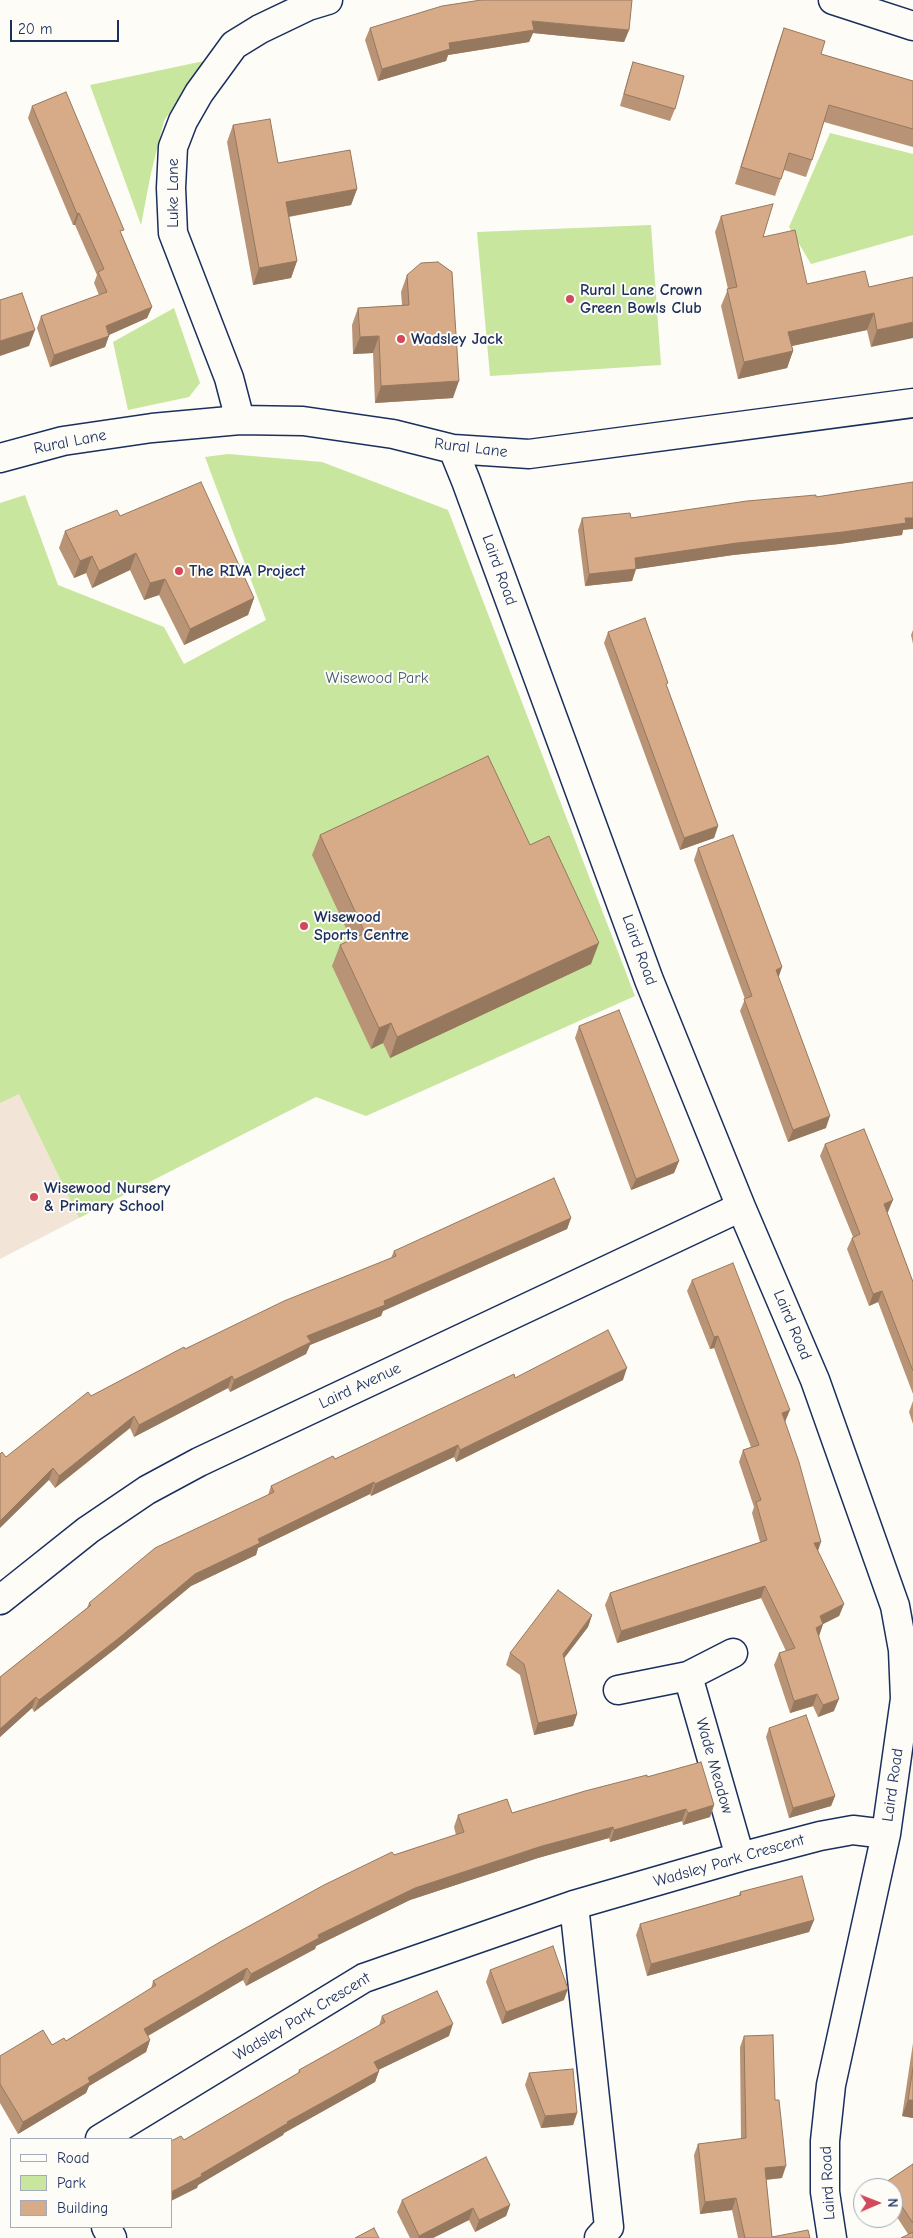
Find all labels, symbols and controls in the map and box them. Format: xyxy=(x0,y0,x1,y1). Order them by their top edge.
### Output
scale bar xyxy=(12,10,121,42)
text: 20 m xyxy=(18,20,52,38)
street label: Luke Lane xyxy=(163,158,183,228)
place label: Rural Lane Crown Green Bowls Club xyxy=(580,280,702,318)
marker: Rural Lane Crown Green Bowls Club xyxy=(564,293,576,305)
place label: Wadsley Jack xyxy=(411,329,503,349)
marker: Wadsley Jack xyxy=(395,333,407,345)
street label: Rural Lane xyxy=(32,426,108,458)
street label: Rural Lane xyxy=(433,434,509,462)
street label: Laird Road xyxy=(477,532,521,608)
place label: The RIVA Project xyxy=(189,561,305,581)
marker: The RIVA Project xyxy=(173,565,185,577)
park label: Wisewood Park xyxy=(326,668,428,688)
place label: Wisewood Sports Centre xyxy=(314,907,409,945)
street label: Laird Road xyxy=(617,912,661,988)
marker: Wisewood Sports Centre xyxy=(298,920,310,932)
place label: Wisewood Nursery & Primary School xyxy=(44,1178,170,1216)
marker: Wisewood Nursery & Primary School xyxy=(28,1191,40,1203)
street label: Laird Road xyxy=(769,1287,815,1363)
street label: Laird Avenue xyxy=(316,1359,404,1413)
street label: Wade Meadow xyxy=(691,1716,737,1816)
street label: Laird Road xyxy=(878,1747,908,1823)
street label: Wadsley Park Crescent xyxy=(651,1830,807,1892)
street label: Wadsley Park Crescent xyxy=(230,1969,374,2065)
legend xyxy=(10,2138,172,2228)
street label: Laird Road xyxy=(816,2146,840,2220)
text: Road xyxy=(57,2149,89,2167)
text: Park xyxy=(57,2174,86,2192)
north arrow xyxy=(853,2178,903,2228)
text: N xyxy=(884,2198,901,2207)
text: Building xyxy=(57,2199,108,2217)

